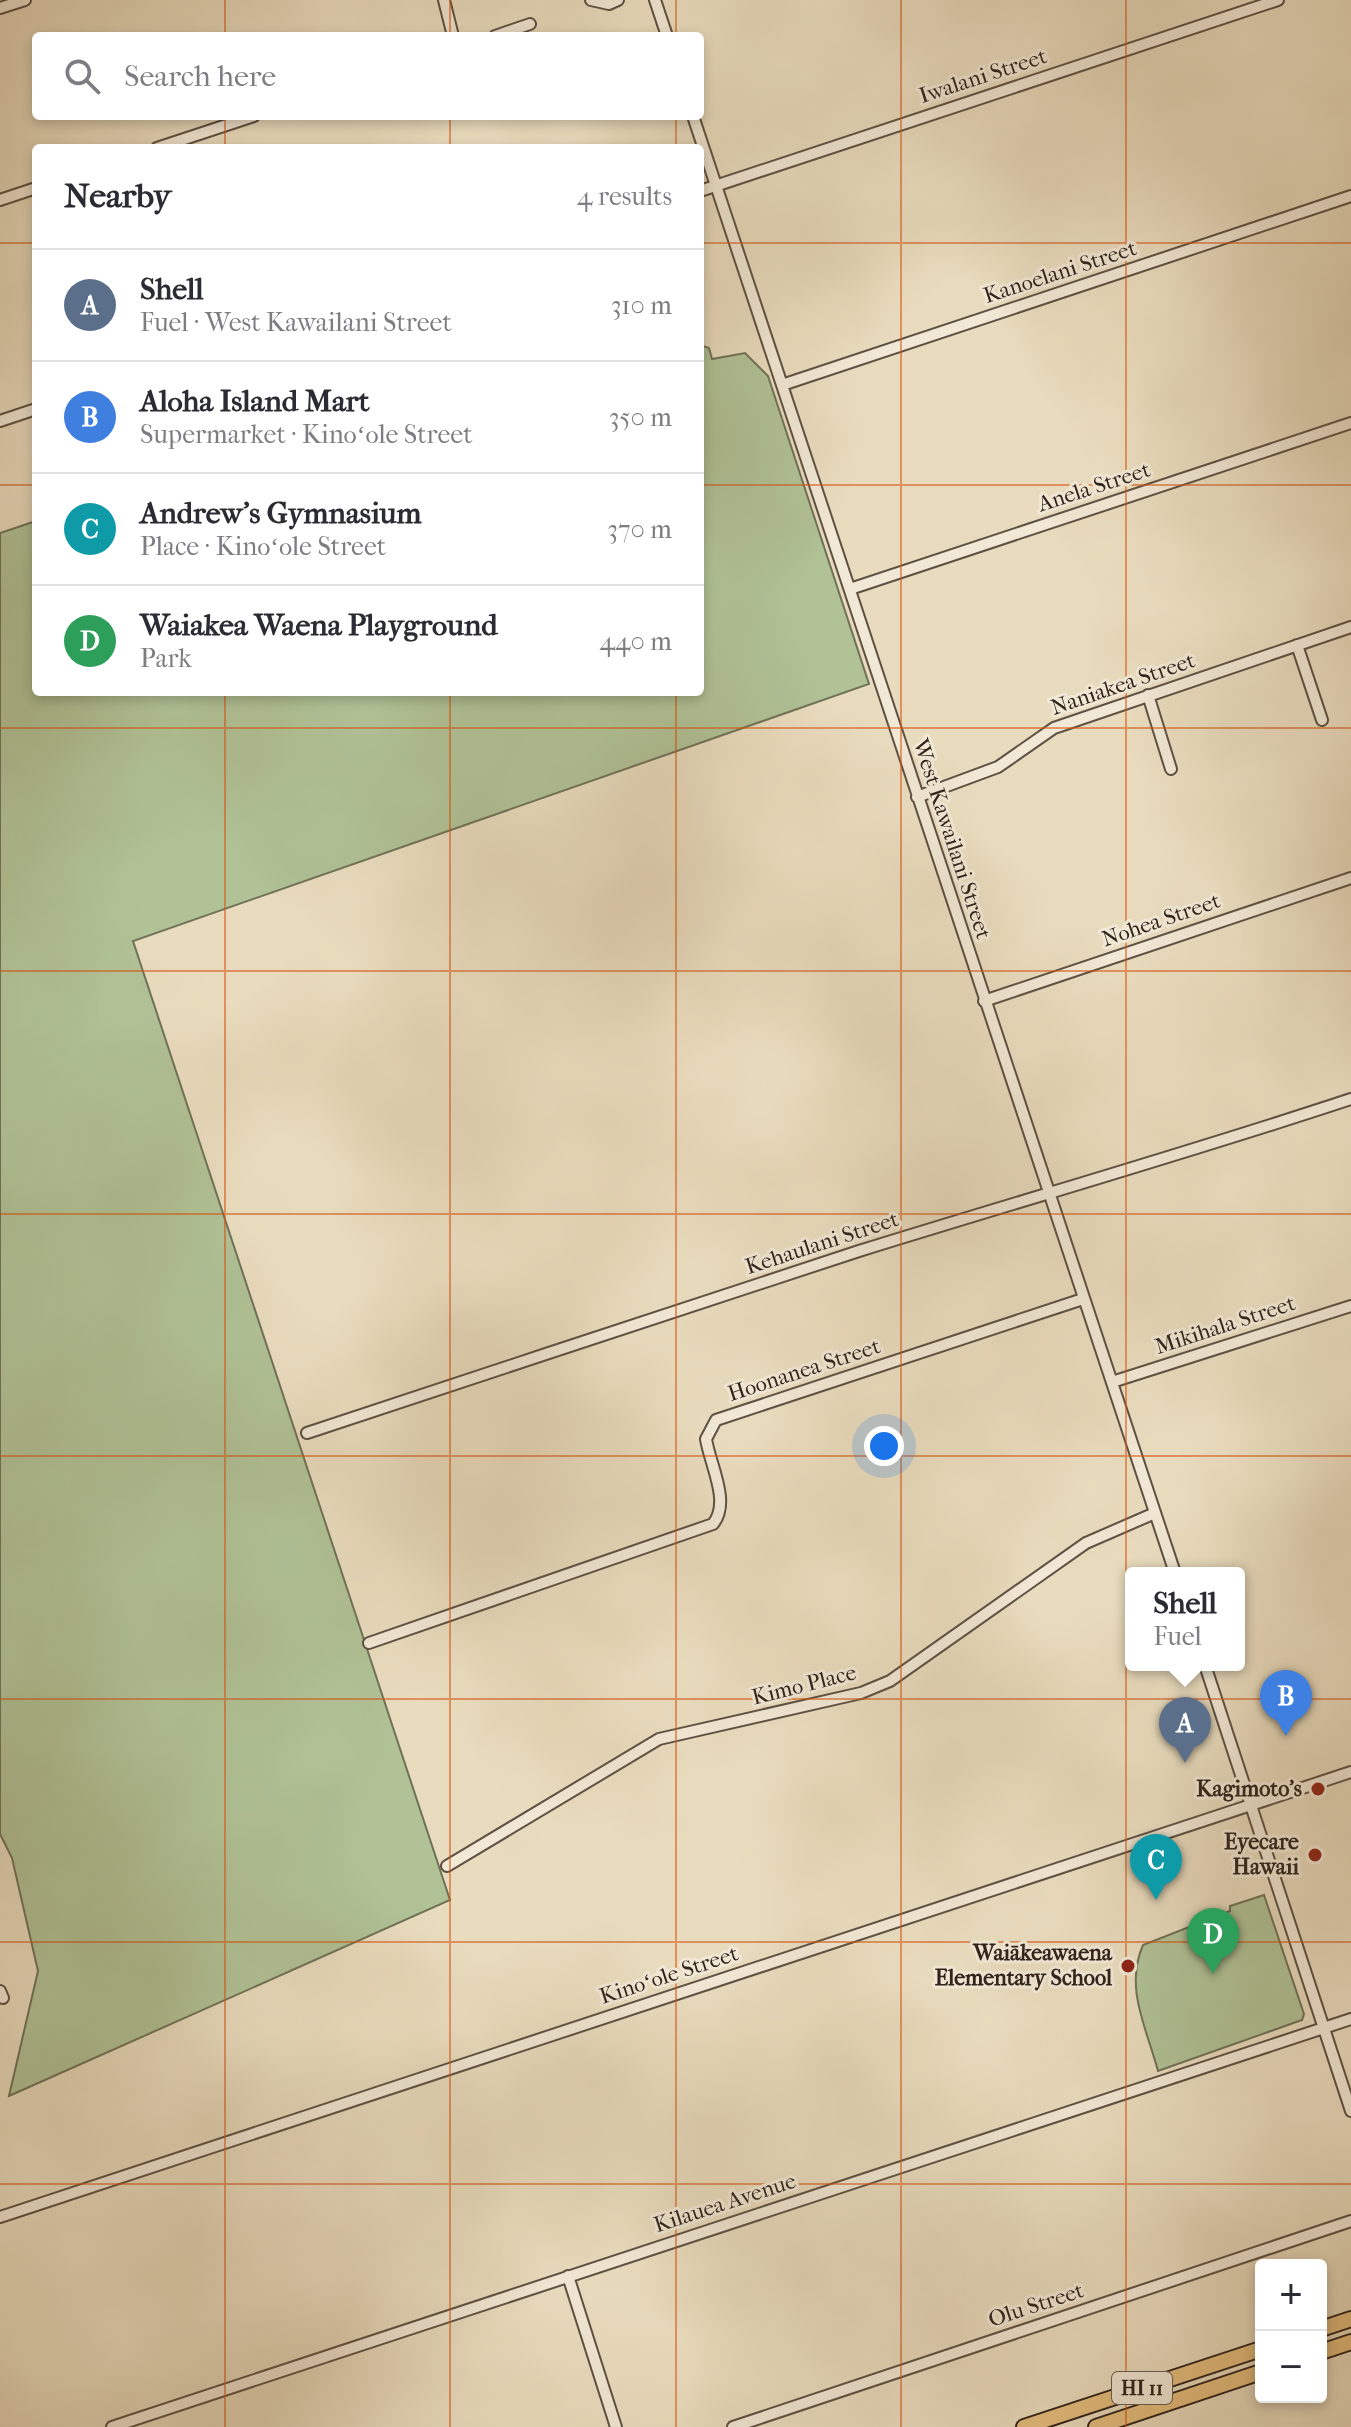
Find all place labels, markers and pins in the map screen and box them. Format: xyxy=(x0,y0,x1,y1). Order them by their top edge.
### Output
pin: B xyxy=(1260,1670,1312,1736)
pin: A xyxy=(1159,1697,1211,1763)
place label: Kagimoto’s xyxy=(1196,1776,1302,1802)
marker: Kagimoto’s xyxy=(1309,1780,1327,1798)
place label: Eyecare Hawaii xyxy=(1224,1829,1299,1880)
pin: C xyxy=(1130,1834,1182,1900)
marker: Eyecare Hawaii xyxy=(1306,1846,1324,1864)
pin: D xyxy=(1187,1908,1239,1974)
place label: Waiākeawaena Elementary School xyxy=(935,1940,1113,1991)
marker: Waiākeawaena Elementary School xyxy=(1119,1957,1137,1975)

